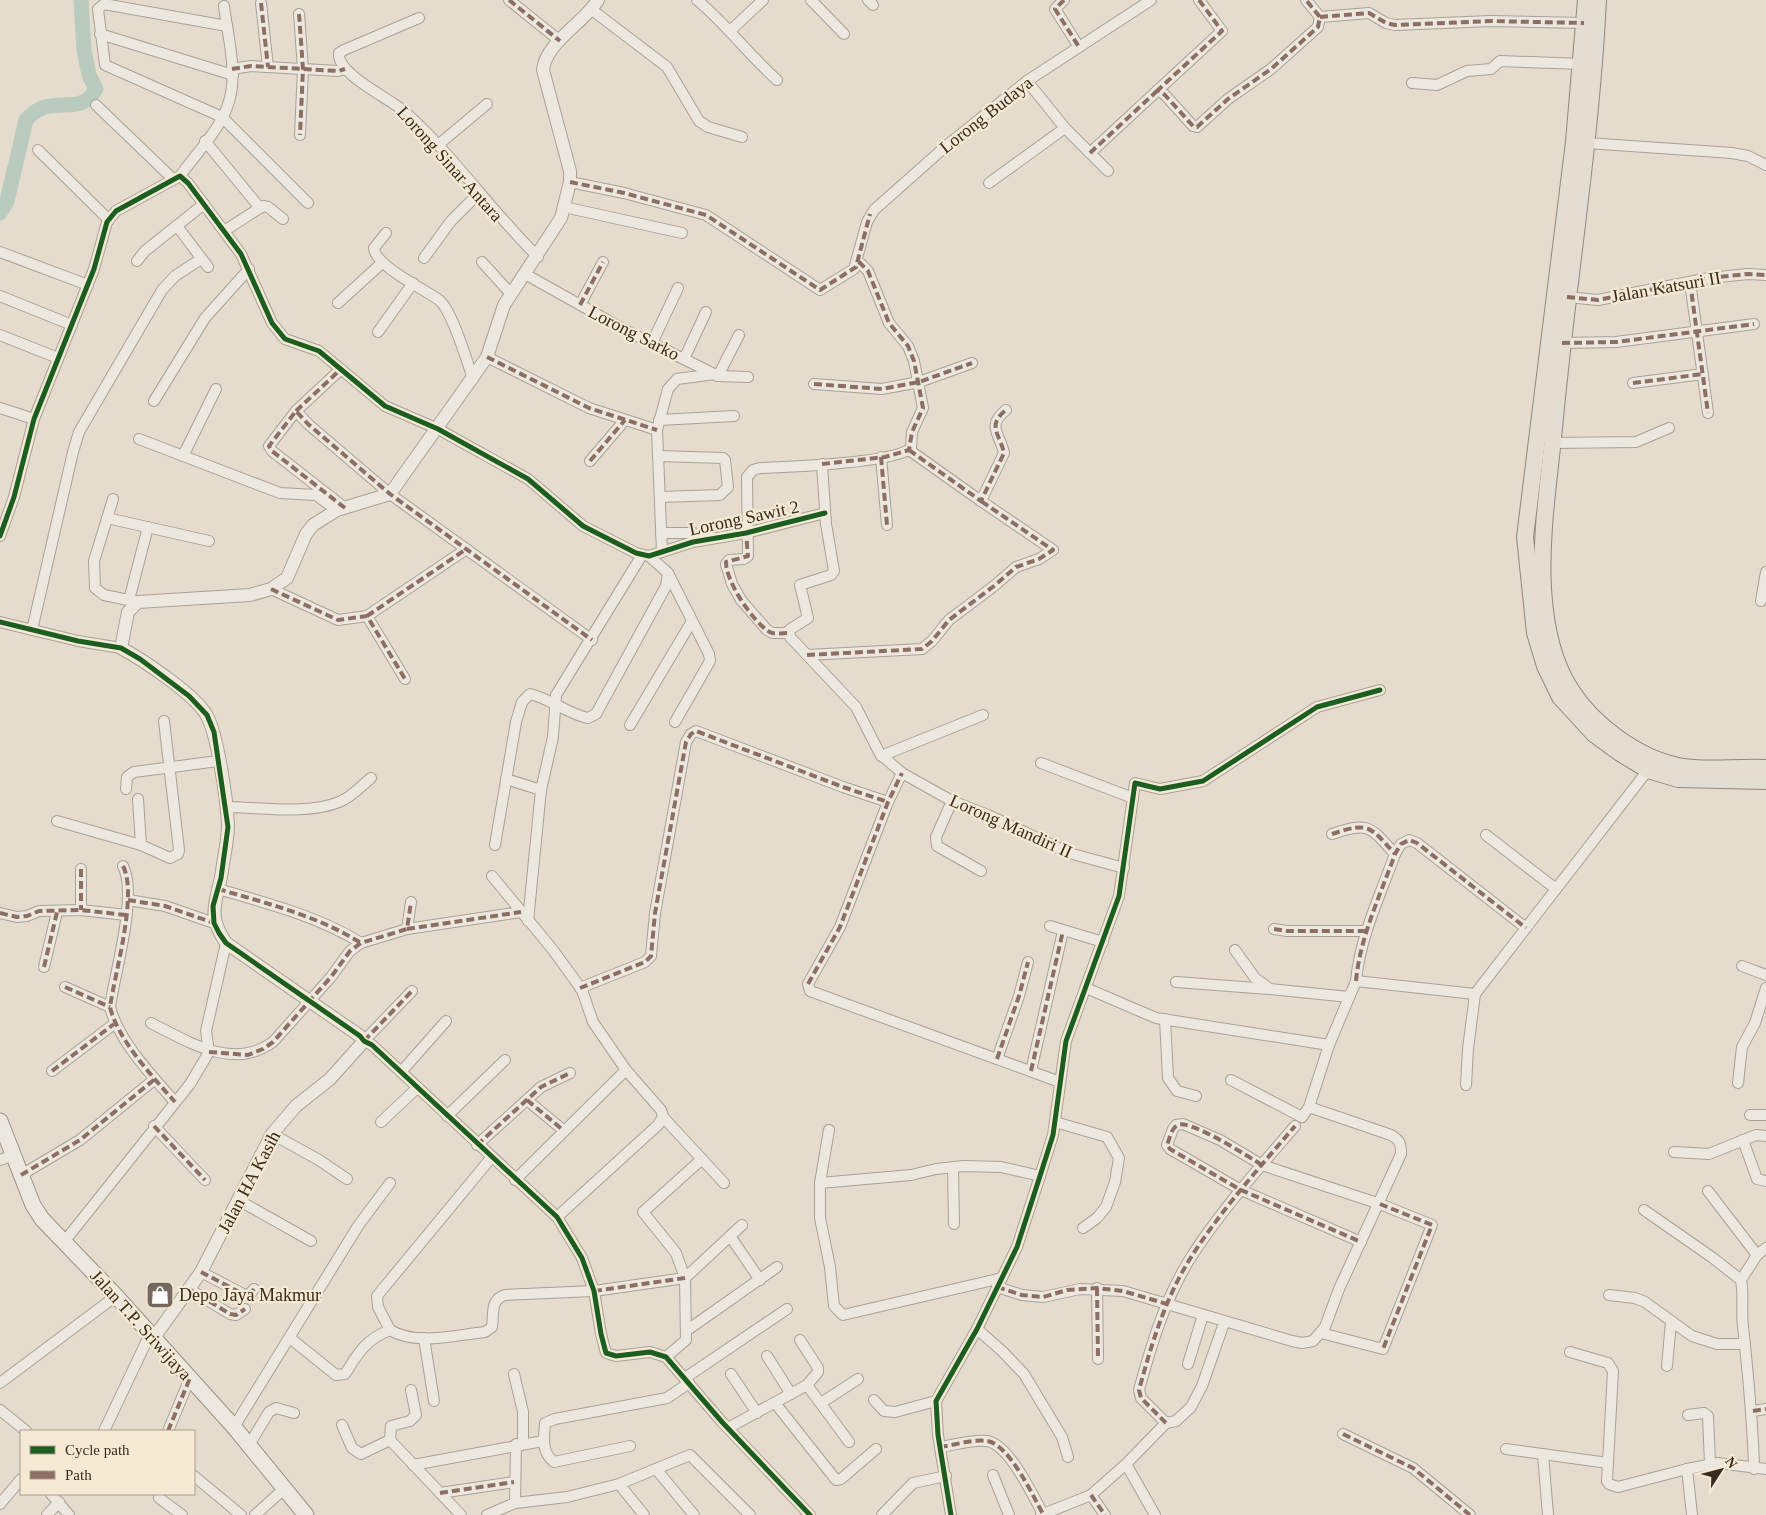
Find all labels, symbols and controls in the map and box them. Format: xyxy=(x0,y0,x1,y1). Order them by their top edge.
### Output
street label: Lorong Budaya xyxy=(936,72,1036,158)
street label: Lorong Sinar Antara xyxy=(393,102,507,226)
street label: Jalan Katsuri II xyxy=(1610,268,1722,306)
street label: Lorong Sarko xyxy=(585,302,683,364)
street label: Lorong Sawit 2 xyxy=(687,497,801,539)
street label: Lorong Mandiri II xyxy=(947,790,1075,862)
street label: Jalan HA Kasih xyxy=(214,1127,284,1237)
street label: Jalan T.P. Sriwijaya xyxy=(86,1266,196,1384)
shop icon: Depo Jaya Makmur xyxy=(145,1280,175,1310)
place label: Depo Jaya Makmur xyxy=(179,1285,321,1305)
legend xyxy=(20,1430,195,1495)
text: Cycle path xyxy=(65,1442,130,1458)
north arrow xyxy=(1696,1445,1746,1495)
text: N xyxy=(1722,1454,1740,1471)
text: Path xyxy=(65,1467,92,1483)

